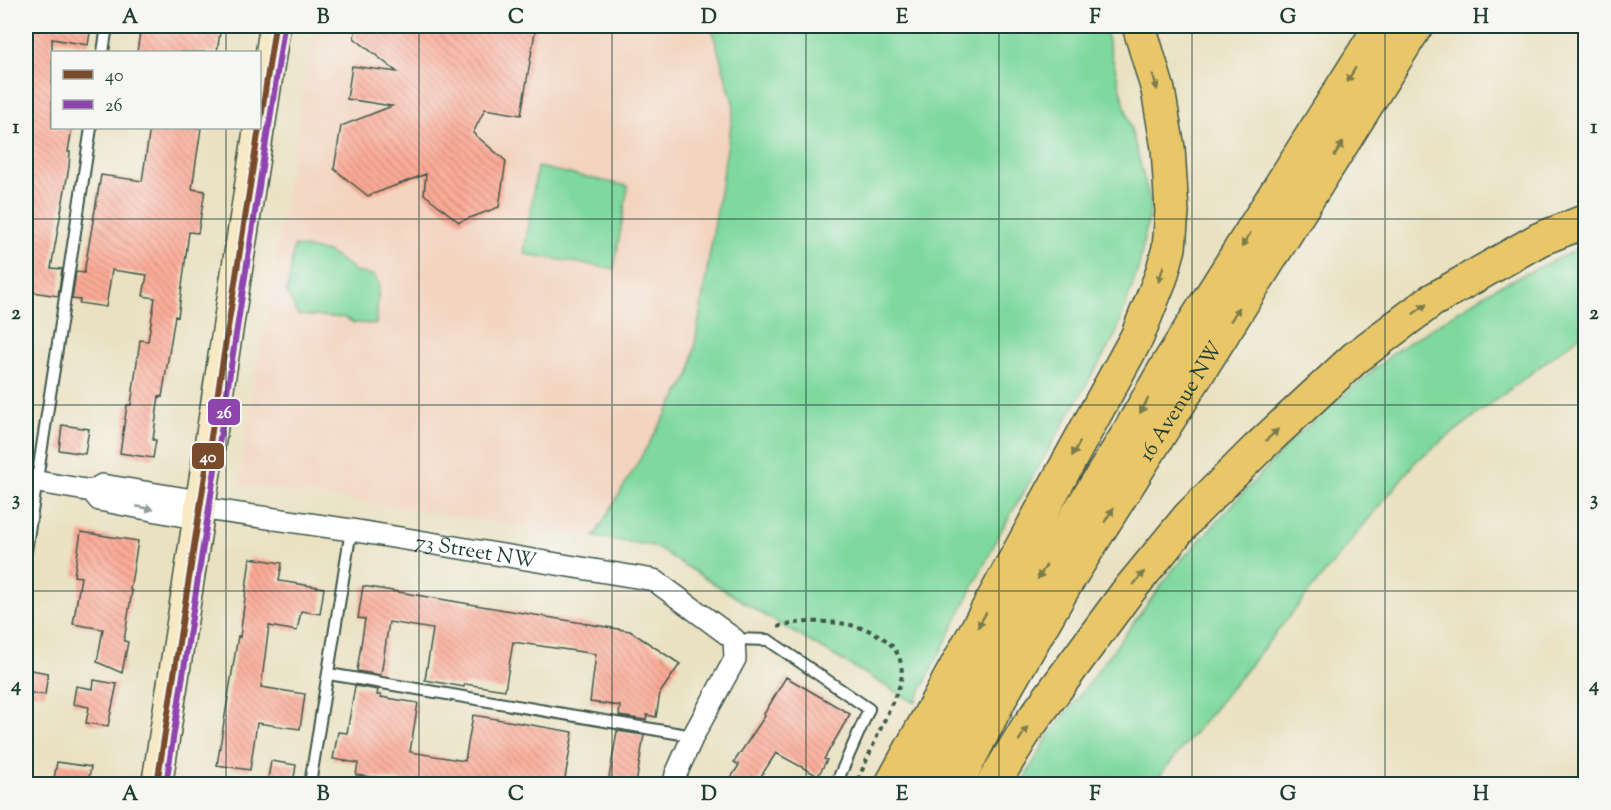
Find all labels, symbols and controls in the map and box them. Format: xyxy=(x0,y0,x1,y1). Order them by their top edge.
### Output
text: A xyxy=(122,4,139,33)
text: B xyxy=(317,4,330,33)
text: C xyxy=(508,4,524,33)
text: D xyxy=(701,4,717,33)
text: E xyxy=(896,4,909,33)
text: F xyxy=(1089,4,1101,33)
text: G xyxy=(1280,4,1297,33)
text: H xyxy=(1473,4,1489,33)
legend xyxy=(51,51,261,129)
text: 40 xyxy=(105,64,123,90)
one-way arrow xyxy=(1345,67,1356,83)
one-way arrow xyxy=(1151,73,1160,91)
text: 26 xyxy=(105,94,122,120)
text: 1 xyxy=(13,114,20,143)
text: 1 xyxy=(1591,114,1598,143)
one-way arrow xyxy=(1333,141,1344,157)
one-way arrow xyxy=(1241,232,1252,248)
one-way arrow xyxy=(1156,265,1165,283)
text: 2 xyxy=(11,300,21,329)
text: 2 xyxy=(1589,300,1599,329)
one-way arrow xyxy=(1412,303,1428,315)
one-way arrow xyxy=(1230,306,1241,322)
street label: 16 Avenue NW xyxy=(1133,336,1231,468)
line badge: 26 xyxy=(207,398,241,426)
one-way arrow xyxy=(1139,398,1149,415)
text: 26 xyxy=(216,403,232,426)
one-way arrow xyxy=(1264,428,1279,442)
one-way arrow xyxy=(1071,441,1081,458)
line badge: 40 xyxy=(191,442,225,470)
text: 40 xyxy=(199,447,217,470)
text: 3 xyxy=(12,486,20,515)
text: 3 xyxy=(1590,486,1598,515)
one-way arrow xyxy=(135,504,154,513)
one-way arrow xyxy=(1104,507,1115,523)
street label: 73 Street NW xyxy=(413,528,538,577)
one-way arrow xyxy=(1036,564,1047,580)
one-way arrow xyxy=(1133,570,1146,586)
one-way arrow xyxy=(977,612,987,629)
text: 4 xyxy=(10,672,21,701)
text: 4 xyxy=(1588,672,1599,701)
one-way arrow xyxy=(1017,726,1028,742)
text: A xyxy=(122,781,139,810)
text: B xyxy=(317,781,330,810)
text: C xyxy=(508,781,524,810)
text: D xyxy=(701,781,717,810)
text: E xyxy=(896,781,909,810)
text: F xyxy=(1089,781,1101,810)
text: G xyxy=(1280,781,1297,810)
text: H xyxy=(1473,781,1489,810)

